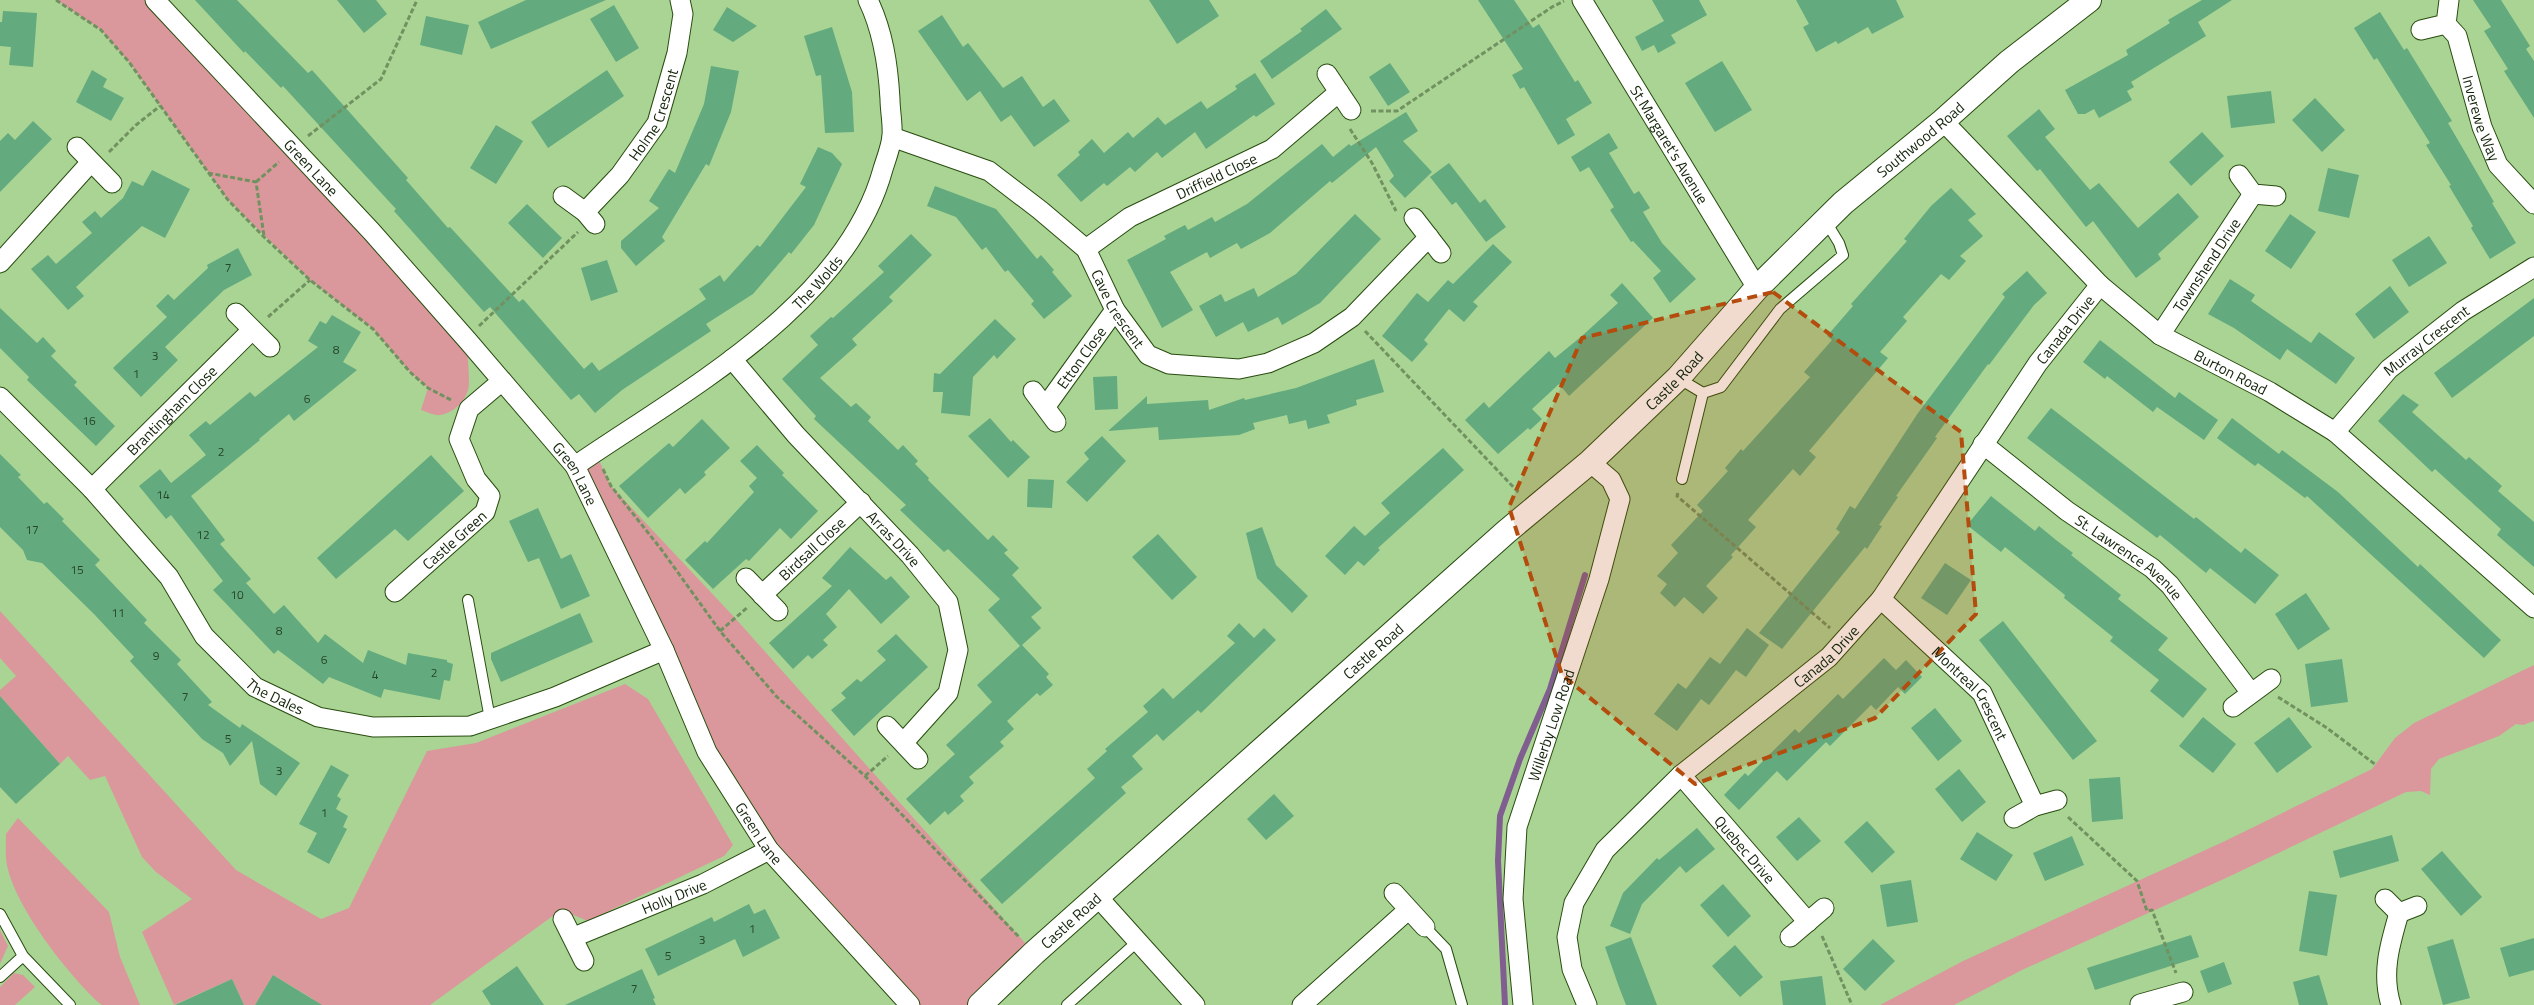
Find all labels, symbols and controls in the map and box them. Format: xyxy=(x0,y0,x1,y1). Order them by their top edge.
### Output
street label: Holme Crescent xyxy=(622,65,684,165)
street label: Inverewe Way xyxy=(2457,73,2507,164)
street label: St Margaret's Avenue xyxy=(1625,81,1715,208)
street label: Southwood Road xyxy=(1871,96,1969,183)
street label: Green Lane xyxy=(279,133,344,201)
street label: Driffield Close xyxy=(1172,146,1261,205)
street label: Townshend Drive xyxy=(2167,213,2246,317)
street label: The Wolds xyxy=(787,250,848,315)
house number: 7 xyxy=(225,258,231,277)
street label: Cave Crescent xyxy=(1086,265,1151,353)
street label: Canada Drive xyxy=(2030,290,2100,369)
street label: Murray Crescent xyxy=(2378,298,2474,381)
street label: Etton Close xyxy=(1051,321,1111,393)
house number: 8 xyxy=(333,340,340,359)
street label: Burton Road xyxy=(2190,343,2271,400)
house number: 3 xyxy=(152,346,158,365)
street label: Castle Road xyxy=(1640,346,1708,415)
street label: Brantingham Close xyxy=(121,360,222,460)
house number: 1 xyxy=(133,364,139,383)
house number: 6 xyxy=(304,389,311,408)
house number: 16 xyxy=(82,411,96,430)
street label: Green Lane xyxy=(547,436,604,509)
house number: 2 xyxy=(218,442,224,461)
house number: 14 xyxy=(156,485,170,504)
street label: Castle Green xyxy=(417,504,492,575)
street label: Arras Drive xyxy=(862,505,927,572)
street label: St. Lawrence Avenue xyxy=(2071,508,2189,605)
street label: Birdsall Close xyxy=(773,511,850,586)
house number: 17 xyxy=(25,520,39,539)
house number: 12 xyxy=(196,525,210,544)
house number: 15 xyxy=(70,560,84,579)
house number: 10 xyxy=(230,585,244,604)
house number: 11 xyxy=(111,603,125,622)
street label: Castle Road xyxy=(1337,617,1408,684)
street label: Canada Drive xyxy=(1788,620,1864,693)
house number: 8 xyxy=(276,621,283,640)
street label: Montreal Crescent xyxy=(1927,640,2014,745)
house number: 9 xyxy=(153,646,160,665)
house number: 6 xyxy=(321,650,328,669)
house number: 2 xyxy=(431,663,437,682)
house number: 4 xyxy=(372,665,379,684)
street label: Willerby Low Road xyxy=(1521,666,1580,784)
street label: The Dales xyxy=(241,673,308,720)
house number: 7 xyxy=(182,687,188,706)
house number: 5 xyxy=(225,729,232,748)
house number: 3 xyxy=(276,761,282,780)
street label: Green Lane xyxy=(730,797,788,870)
house number: 1 xyxy=(321,803,327,822)
street label: Quebec Drive xyxy=(1709,810,1781,888)
street label: Holly Drive xyxy=(638,872,710,920)
street label: Castle Road xyxy=(1035,887,1106,954)
house number: 1 xyxy=(749,919,755,938)
house number: 3 xyxy=(699,930,705,949)
house number: 5 xyxy=(665,946,672,965)
house number: 7 xyxy=(631,979,637,998)

